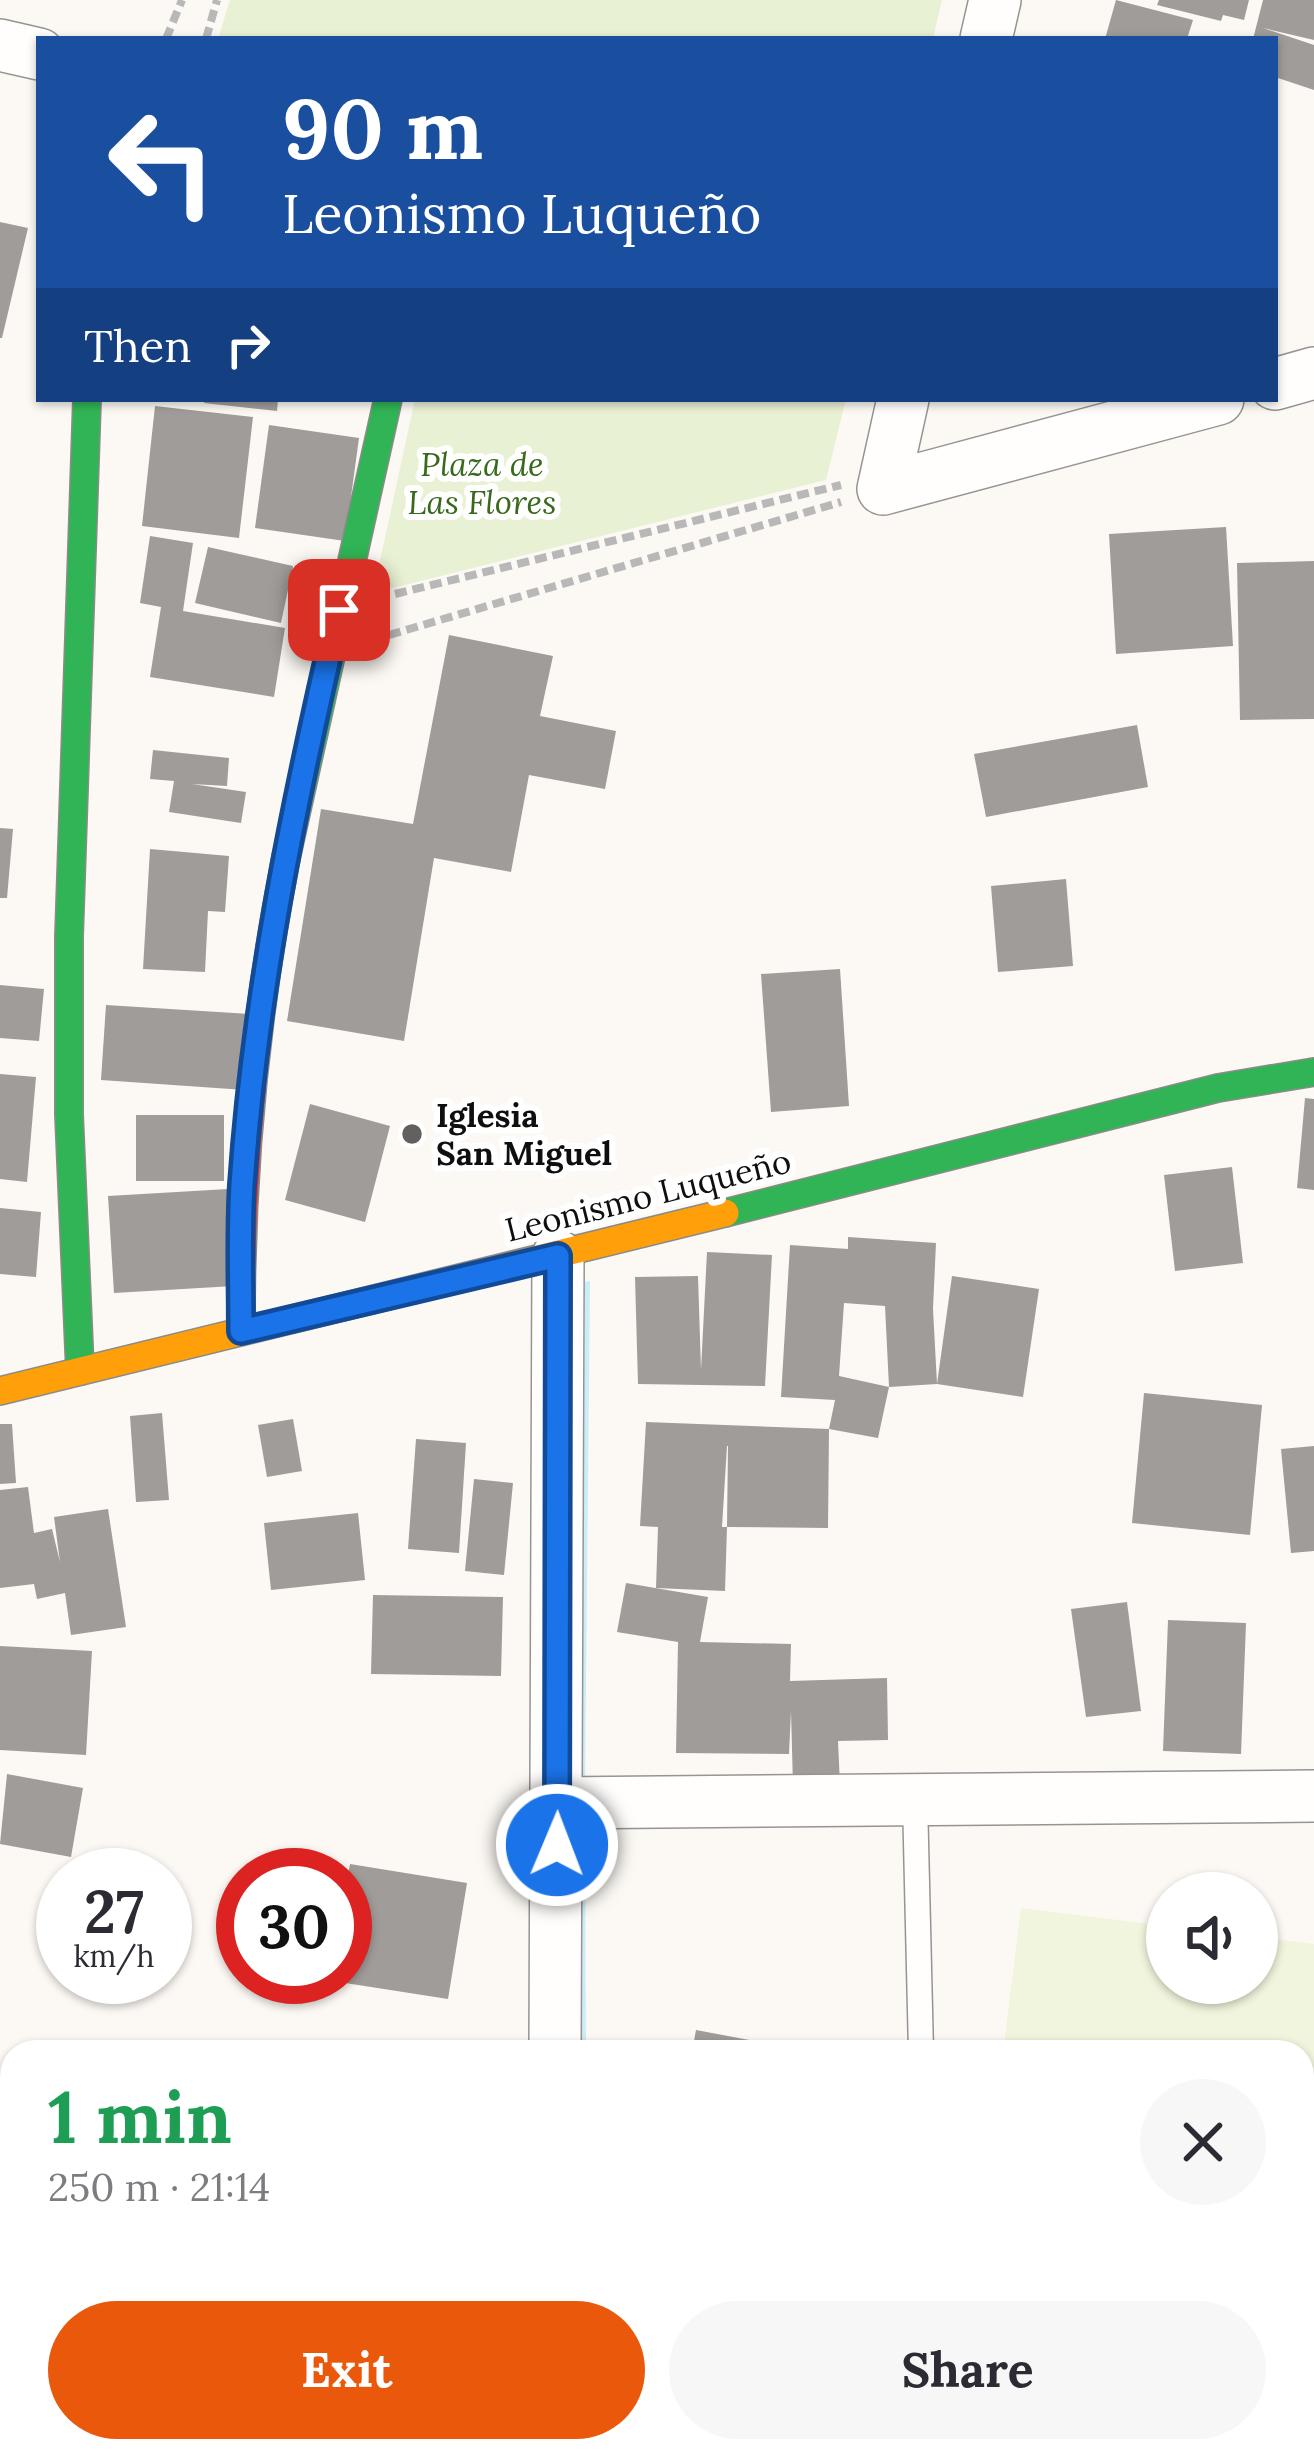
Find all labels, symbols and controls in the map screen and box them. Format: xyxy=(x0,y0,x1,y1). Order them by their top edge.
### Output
text: 90 m xyxy=(282,74,483,182)
icon: left xyxy=(84,84,240,240)
text: Leonismo Luqueño xyxy=(282,179,761,248)
icon: right xyxy=(215,312,281,378)
text: Then xyxy=(84,317,191,374)
park label: Plaza de Las Flores xyxy=(408,443,556,523)
pin xyxy=(288,559,390,661)
icon: arrive xyxy=(306,577,372,643)
place label: Iglesia San Miguel xyxy=(436,1094,612,1174)
marker: Iglesia San Miguel xyxy=(399,1121,425,1147)
street label: Leonismo Luqueño xyxy=(501,1139,795,1251)
position arrow xyxy=(494,1782,620,1908)
speed limit sign: 30 xyxy=(216,1848,372,2004)
map controls xyxy=(1146,1872,1278,2004)
button: sound xyxy=(1146,1872,1278,2004)
text: 27 xyxy=(84,1873,144,1949)
text: km/h xyxy=(73,1937,155,1975)
text: 1 min xyxy=(48,2071,232,2163)
button: close xyxy=(1140,2079,1266,2205)
text: 250 m · 21:14 xyxy=(48,2162,270,2212)
button: Exit xyxy=(48,2301,645,2439)
button: Share xyxy=(669,2301,1266,2439)

